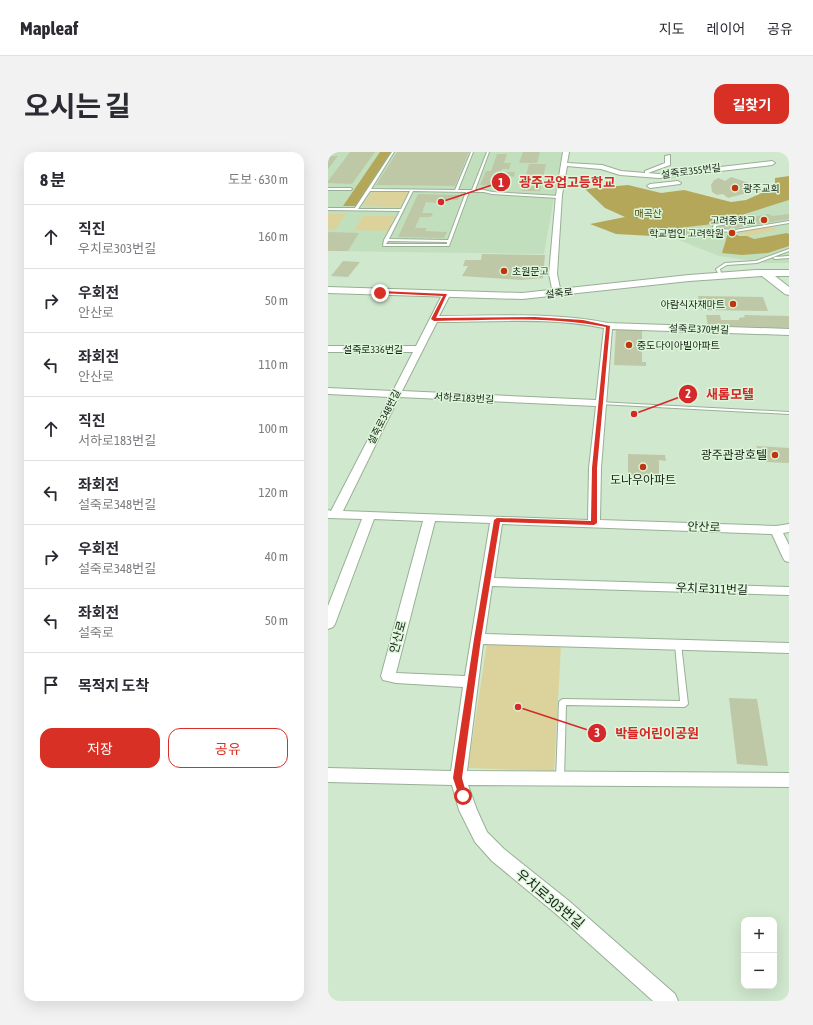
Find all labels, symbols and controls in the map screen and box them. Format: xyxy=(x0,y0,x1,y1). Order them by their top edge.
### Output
text: Mapleaf xyxy=(20,17,78,39)
text: 지도 xyxy=(659,21,685,37)
text: 레이어 xyxy=(707,21,745,37)
text: 공유 xyxy=(767,21,793,37)
button: 길찾기 xyxy=(714,84,789,124)
text: 오시는 길 xyxy=(24,90,131,122)
street label: 설죽로355번길 xyxy=(660,162,722,180)
text: 8 분 xyxy=(40,170,66,190)
callout: 광주공업고등학교 xyxy=(491,170,623,195)
text: 도보 · 630 m xyxy=(228,172,288,187)
text: 광주공업고등학교 xyxy=(519,175,615,190)
text: 1 xyxy=(498,176,504,190)
marker: 광주교회 xyxy=(730,183,740,193)
place label: 광주교회 xyxy=(743,183,780,194)
park label: 매곡산 xyxy=(634,208,662,219)
place label: 고려중학교 xyxy=(710,215,756,226)
marker: 고려중학교 xyxy=(759,215,769,225)
text: 직진 xyxy=(78,220,106,237)
icon: ahead xyxy=(40,226,62,248)
place label: 학교법인 고려학원 xyxy=(649,228,724,239)
marker: 학교법인 고려학원 xyxy=(727,228,737,238)
text: 160 m xyxy=(259,229,288,244)
text: 우치로303번길 xyxy=(78,241,156,256)
marker: 초원문고 xyxy=(499,266,509,276)
place label: 초원문고 xyxy=(512,266,549,277)
text: 우회전 xyxy=(78,284,119,301)
route end xyxy=(371,284,389,302)
street label: 설죽로 xyxy=(545,286,573,300)
icon: right xyxy=(40,290,62,312)
text: 50 m xyxy=(265,293,288,308)
place label: 아람식자재마트 xyxy=(661,299,725,310)
marker: 아람식자재마트 xyxy=(728,299,738,309)
text: 안산로 xyxy=(78,305,114,320)
street label: 설죽로370번길 xyxy=(669,322,729,336)
marker: 중도다이아빌아파트 xyxy=(624,340,634,350)
place label: 중도다이아빌아파트 xyxy=(637,340,720,351)
street label: 설죽로336번길 xyxy=(343,344,403,355)
text: 좌회전 xyxy=(78,348,119,365)
icon: left xyxy=(40,354,62,376)
text: 110 m xyxy=(259,357,288,372)
text: 안산로 xyxy=(78,369,114,384)
callout: 새롬모텔 xyxy=(678,381,762,406)
text: 2 xyxy=(685,387,691,401)
text: 새롬모텔 xyxy=(706,387,754,402)
street label: 설죽로348번길 xyxy=(365,388,403,446)
street label: 서하로183번길 xyxy=(434,391,494,405)
text: 직진 xyxy=(78,412,106,429)
icon: ahead xyxy=(40,418,62,440)
text: 100 m xyxy=(259,421,288,436)
text: 서하로183번길 xyxy=(78,433,156,448)
place label: 광주관광호텔 xyxy=(701,448,767,462)
marker: 광주관광호텔 xyxy=(770,450,780,460)
marker: 도나우아파트 xyxy=(638,462,648,472)
place label: 도나우아파트 xyxy=(610,473,676,487)
text: 좌회전 xyxy=(78,476,119,493)
icon: left xyxy=(40,482,62,504)
text: 120 m xyxy=(259,485,288,500)
text: 설죽로348번길 xyxy=(78,497,156,512)
street label: 안산로 xyxy=(687,519,721,535)
text: 우회전 xyxy=(78,540,119,557)
icon: right xyxy=(40,546,62,568)
text: 40 m xyxy=(265,549,288,564)
text: 설죽로348번길 xyxy=(78,561,156,576)
street label: 우치로311번길 xyxy=(676,581,748,597)
text: 좌회전 xyxy=(78,604,119,621)
icon: left xyxy=(40,610,62,632)
text: 50 m xyxy=(265,613,288,628)
street label: 안산로 xyxy=(387,619,409,655)
text: 설죽로 xyxy=(78,625,114,640)
icon: arrive xyxy=(40,674,62,696)
text: 목적지 도착 xyxy=(78,677,149,694)
callout: 박들어린이공원 xyxy=(587,721,707,746)
text: 3 xyxy=(594,726,600,740)
text: 박들어린이공원 xyxy=(615,726,699,741)
button: 저장 xyxy=(40,728,160,768)
button: 공유 xyxy=(168,728,288,768)
route start xyxy=(454,787,472,805)
street label: 우치로303번길 xyxy=(513,866,587,932)
map controls xyxy=(741,917,777,989)
button: + xyxy=(741,917,777,953)
button: − xyxy=(741,953,777,989)

